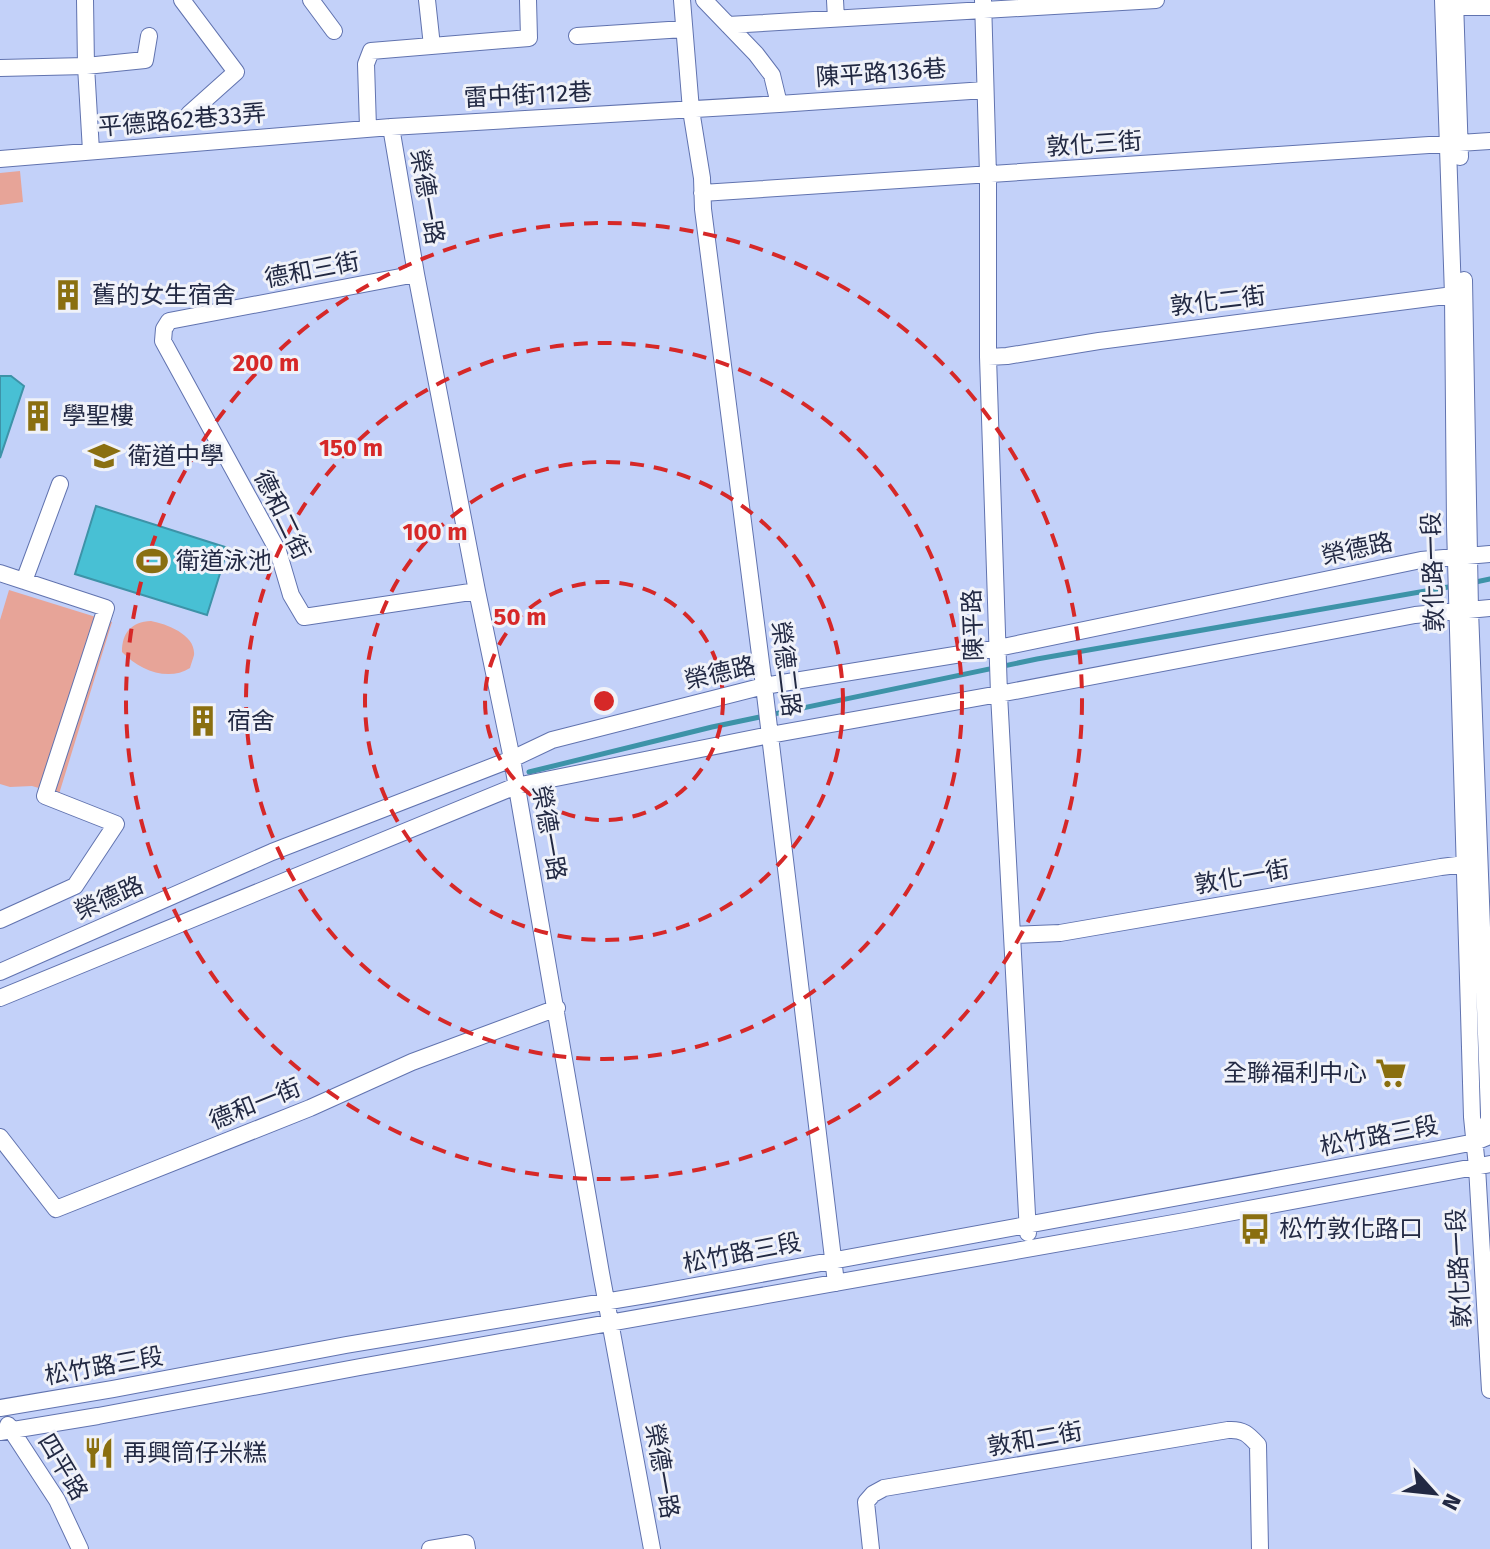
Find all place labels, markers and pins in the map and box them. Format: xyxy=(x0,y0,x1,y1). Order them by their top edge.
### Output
building icon: 舊的女生宿舍 xyxy=(51,278,85,312)
place label: 舊的女生宿舍 xyxy=(92,281,236,309)
building icon: 學聖樓 xyxy=(21,399,55,433)
place label: 學聖樓 xyxy=(62,402,134,430)
school or university icon: 衛道中學 xyxy=(87,439,121,473)
place label: 衛道中學 xyxy=(128,442,224,470)
sports icon: 衛道泳池 xyxy=(135,544,169,578)
place label: 衛道泳池 xyxy=(176,547,272,575)
centre of rings xyxy=(590,687,618,715)
building icon: 宿舍 xyxy=(186,704,220,738)
place label: 宿舍 xyxy=(227,707,275,735)
supermarket icon: 全聯福利中心 xyxy=(1374,1056,1408,1090)
place label: 全聯福利中心 xyxy=(1223,1059,1367,1087)
bus stop icon: 松竹敦化路口 xyxy=(1238,1212,1272,1246)
place label: 松竹敦化路口 xyxy=(1279,1215,1423,1243)
restaurant icon: 再興筒仔米糕 xyxy=(82,1436,116,1470)
place label: 再興筒仔米糕 xyxy=(123,1439,267,1467)

